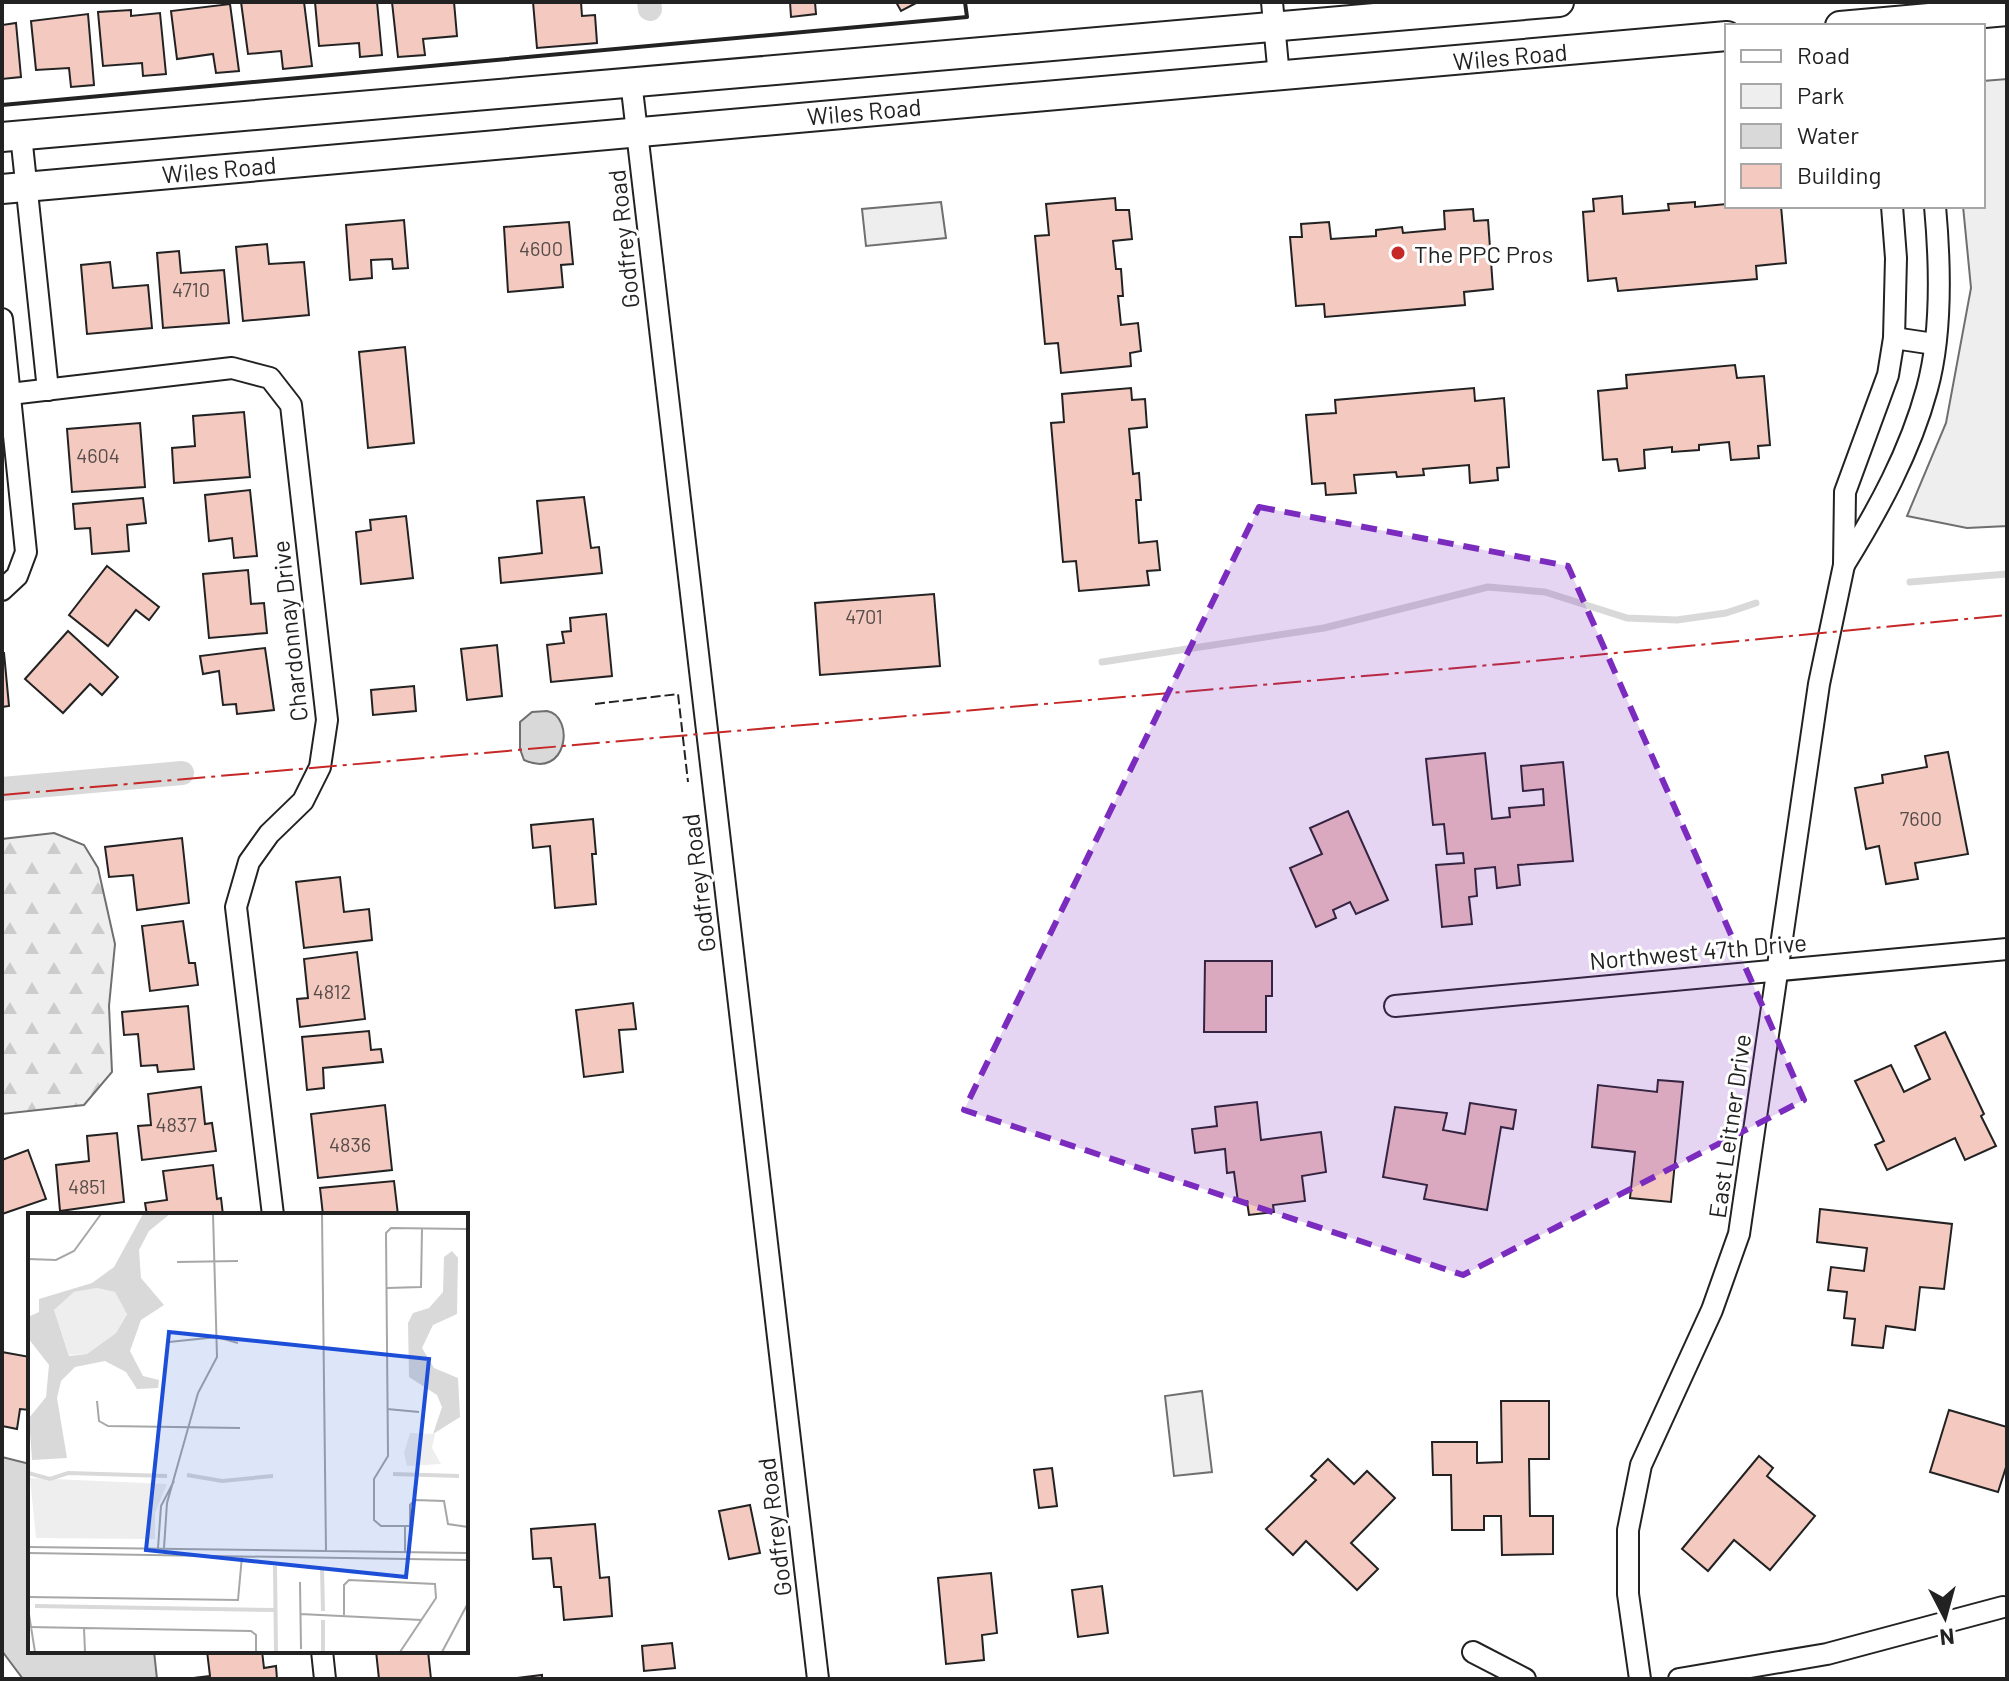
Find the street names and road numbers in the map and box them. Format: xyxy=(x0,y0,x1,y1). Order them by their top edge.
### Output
street label: Wiles Road xyxy=(1452,37,1568,75)
street label: Wiles Road xyxy=(806,92,922,130)
street label: Wiles Road xyxy=(161,150,277,188)
street label: Godfrey Road xyxy=(601,168,645,310)
street label: Chardonnay Drive xyxy=(265,539,313,723)
street label: Godfrey Road xyxy=(675,812,721,954)
street label: Northwest 47th Drive xyxy=(1588,927,1808,975)
street label: East Leitner Drive xyxy=(1702,1032,1756,1220)
street label: Godfrey Road xyxy=(751,1456,797,1598)

